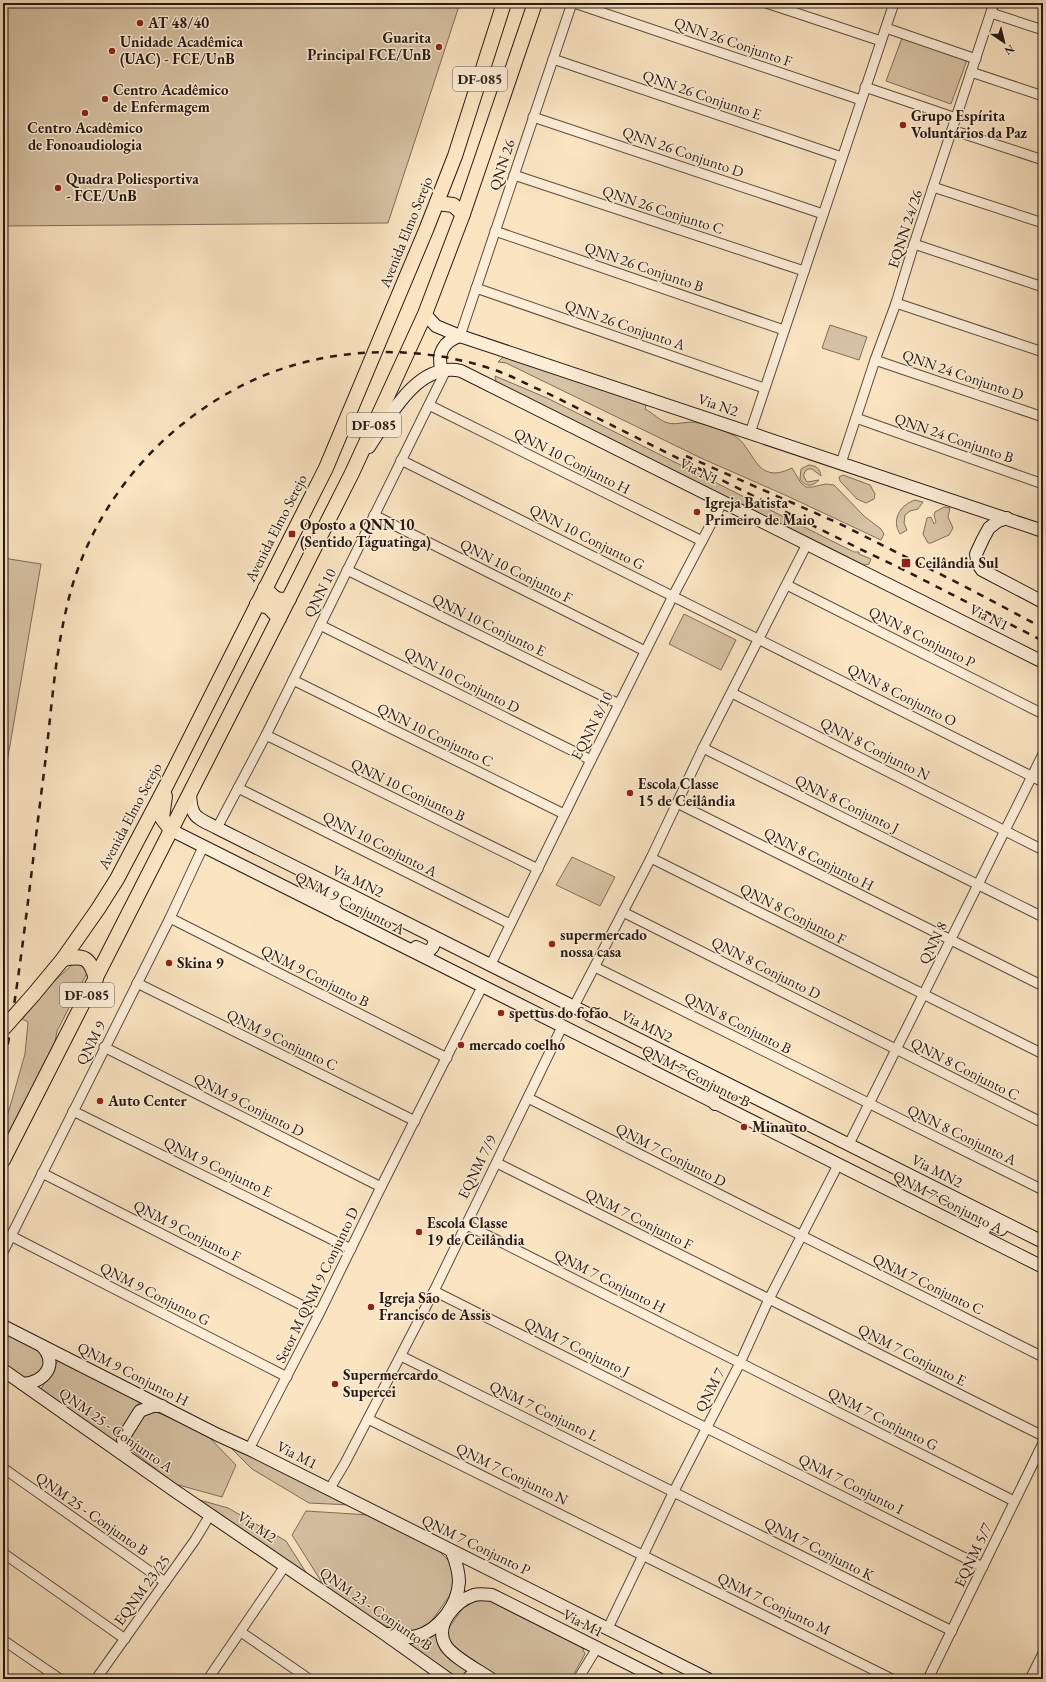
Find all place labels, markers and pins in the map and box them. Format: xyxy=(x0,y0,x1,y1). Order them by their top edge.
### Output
place label: AT 48/40 xyxy=(147,13,209,32)
marker: AT 48/40 xyxy=(135,18,145,28)
place label: Guarita Principal FCE/UnB xyxy=(307,28,431,64)
place label: Unidade Acadêmica (UAC) - FCE/UnB xyxy=(120,32,243,68)
marker: Guarita Principal FCE/UnB xyxy=(434,42,444,52)
marker: Unidade Acadêmica (UAC) - FCE/UnB xyxy=(107,46,117,56)
place label: Centro Acadêmico de Enfermagem xyxy=(113,80,229,116)
marker: Centro Acadêmico de Enfermagem xyxy=(100,94,110,104)
place label: Grupo Espírita Voluntários da Paz xyxy=(911,106,1028,142)
marker: Centro Acadêmico de Fonoaudiologia xyxy=(80,108,90,118)
place label: Centro Acadêmico de Fonoaudiologia xyxy=(27,118,143,154)
marker: Grupo Espírita Voluntários da Paz xyxy=(898,120,908,130)
place label: Quadra Poliesportiva - FCE/UnB xyxy=(66,169,199,205)
marker: Quadra Poliesportiva - FCE/UnB xyxy=(53,183,63,193)
place label: Igreja Batista Primeiro de Maio xyxy=(705,493,815,529)
marker: Igreja Batista Primeiro de Maio xyxy=(692,507,702,517)
place label: Oposto a QNN 10 (Sentido Taguatinga) xyxy=(300,515,431,551)
marker: Oposto a QNN 10 (Sentido Taguatinga) xyxy=(287,529,297,539)
place label: Ceilândia Sul xyxy=(915,553,999,572)
marker: Ceilândia Sul xyxy=(900,557,912,569)
place label: Escola Classe 15 de Ceilândia xyxy=(638,774,736,810)
marker: Escola Classe 15 de Ceilândia xyxy=(625,788,635,798)
place label: supermercado nossa casa xyxy=(560,925,647,961)
marker: supermercado nossa casa xyxy=(547,939,557,949)
place label: Skina 9 xyxy=(177,953,224,972)
marker: Skina 9 xyxy=(164,958,174,968)
place label: spettus do fofão xyxy=(509,1003,609,1022)
marker: spettus do fofão xyxy=(496,1008,506,1018)
place label: mercado coelho xyxy=(469,1035,566,1054)
marker: mercado coelho xyxy=(456,1040,466,1050)
place label: Auto Center xyxy=(107,1091,188,1110)
marker: Auto Center xyxy=(95,1096,105,1106)
place label: Minauto xyxy=(752,1117,807,1136)
marker: Minauto xyxy=(739,1122,749,1132)
place label: Escola Classe 19 de Ceilândia xyxy=(427,1213,525,1249)
marker: Escola Classe 19 de Ceilândia xyxy=(414,1227,424,1237)
place label: Igreja São Francisco de Assis xyxy=(379,1288,491,1324)
marker: Igreja São Francisco de Assis xyxy=(366,1302,376,1312)
place label: Supermercardo Supercei xyxy=(343,1365,438,1401)
marker: Supermercardo Supercei xyxy=(330,1379,340,1389)

